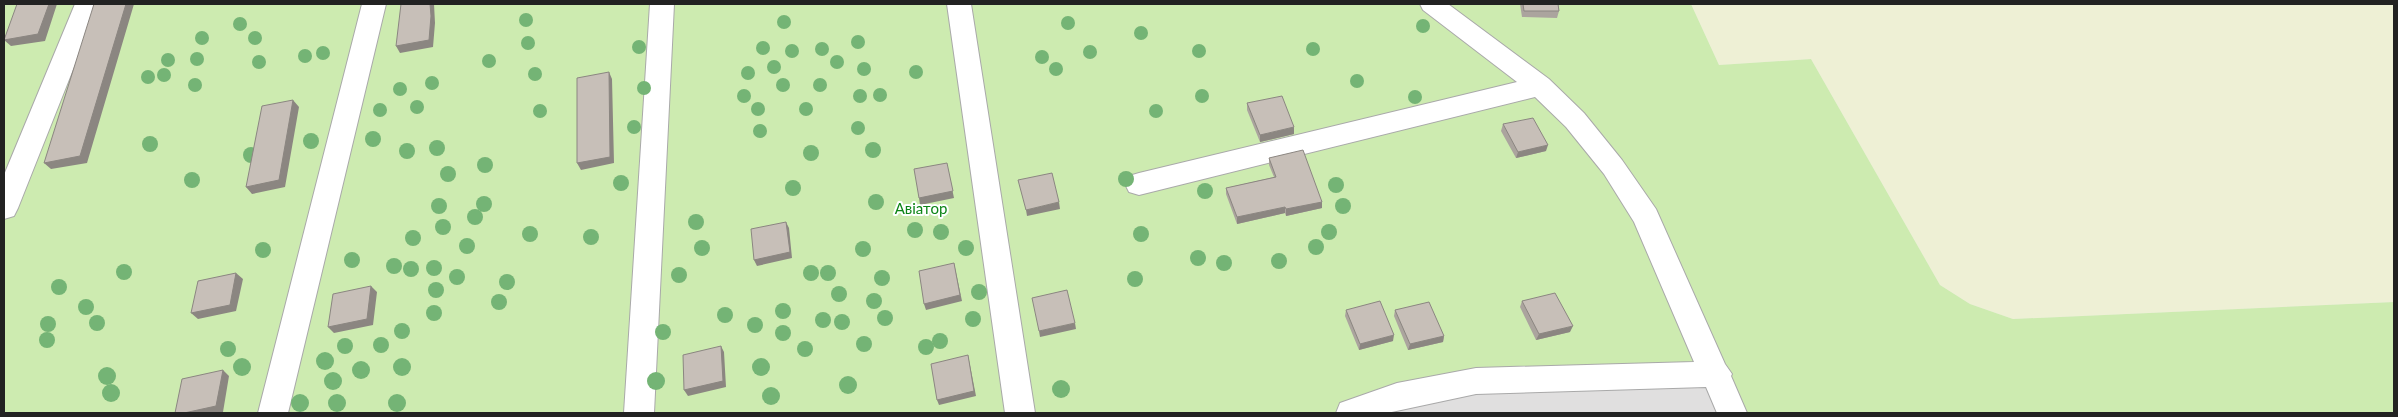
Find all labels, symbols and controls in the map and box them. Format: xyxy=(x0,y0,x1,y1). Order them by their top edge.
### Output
park label: Авіатор xyxy=(895,199,947,217)

